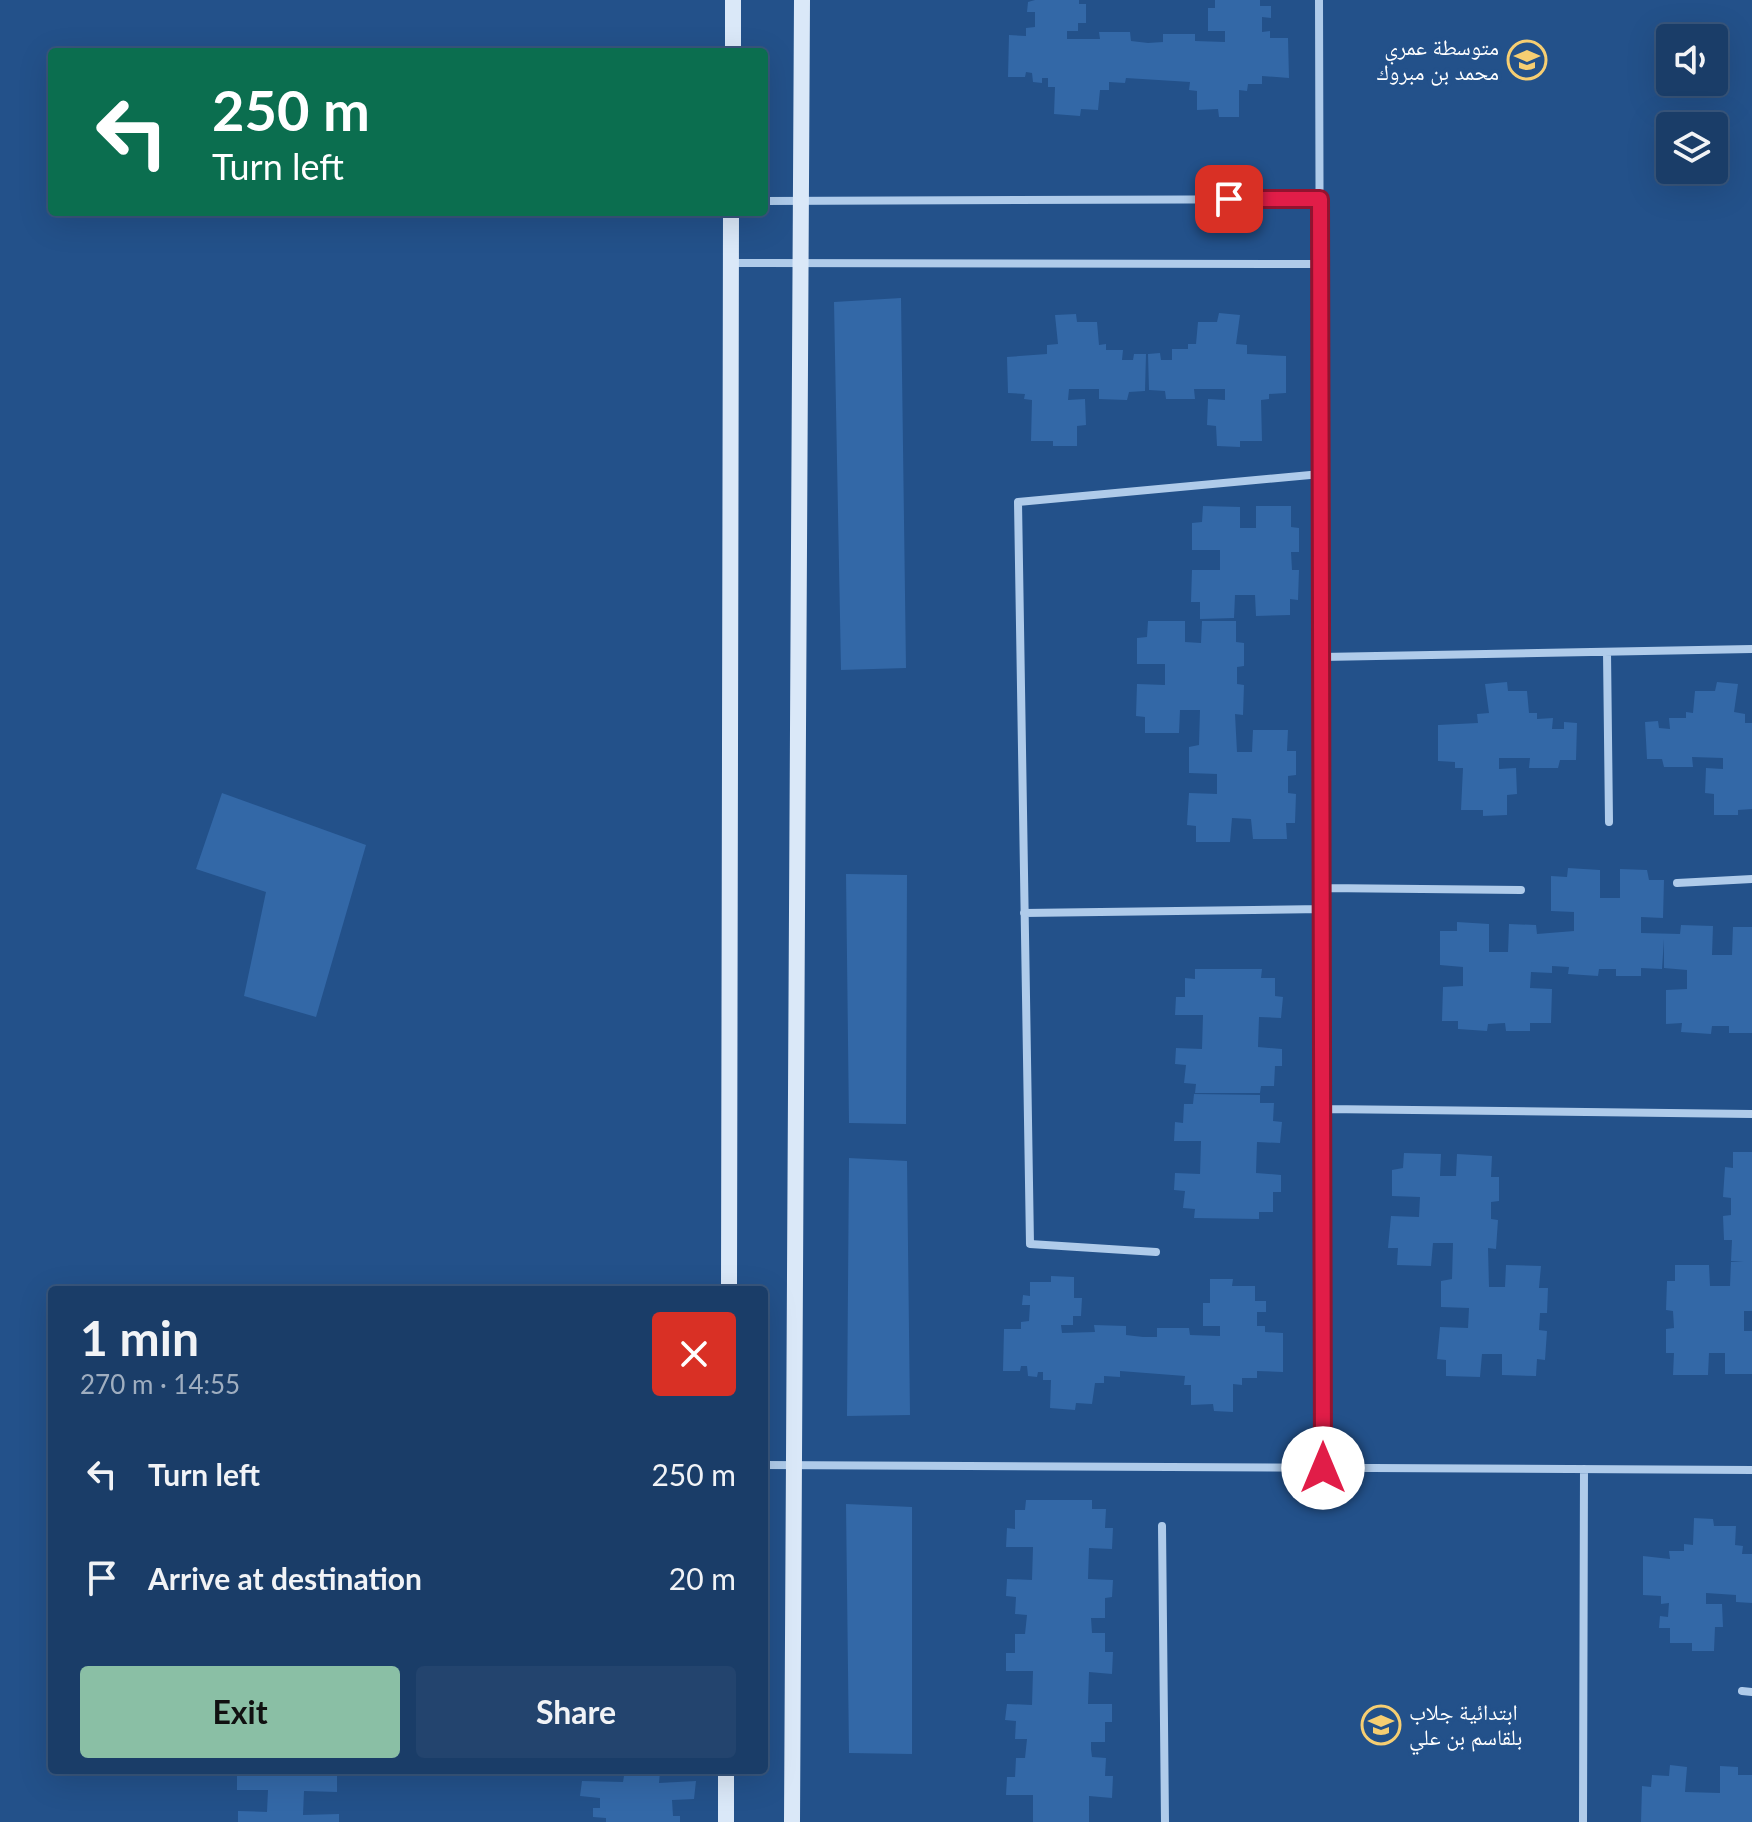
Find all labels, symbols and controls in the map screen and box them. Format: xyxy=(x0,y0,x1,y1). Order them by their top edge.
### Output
map controls xyxy=(1656,24,1728,184)
button: sound xyxy=(1656,24,1728,96)
place label: متوسطة عمري محمد بن مبروك xyxy=(1377,33,1499,86)
school or university icon: متوسطة عمري محمد بن مبروك xyxy=(1506,39,1548,81)
text: 250 m xyxy=(212,76,370,143)
icon: left xyxy=(80,80,184,184)
button: layers xyxy=(1656,112,1728,184)
text: Turn left xyxy=(212,144,344,188)
pin xyxy=(1195,165,1263,233)
icon: arrive xyxy=(1207,177,1251,221)
text: 1 min xyxy=(80,1309,199,1366)
button: close xyxy=(652,1312,736,1396)
text: 270 m · 14:55 xyxy=(80,1368,240,1400)
position arrow xyxy=(1281,1426,1365,1510)
icon: left xyxy=(80,1452,124,1496)
text: Turn left xyxy=(148,1456,260,1492)
text: 250 m xyxy=(651,1456,736,1492)
icon: arrive xyxy=(80,1556,124,1600)
text: Arrive at destination xyxy=(148,1560,422,1596)
text: 20 m xyxy=(669,1560,736,1596)
button: Exit xyxy=(80,1666,400,1758)
button: Share xyxy=(416,1666,736,1758)
place label: ابتدائية جلاب بلقاسم بن علي xyxy=(1409,1698,1522,1755)
school or university icon: ابتدائية جلاب بلقاسم بن علي xyxy=(1360,1704,1402,1746)

